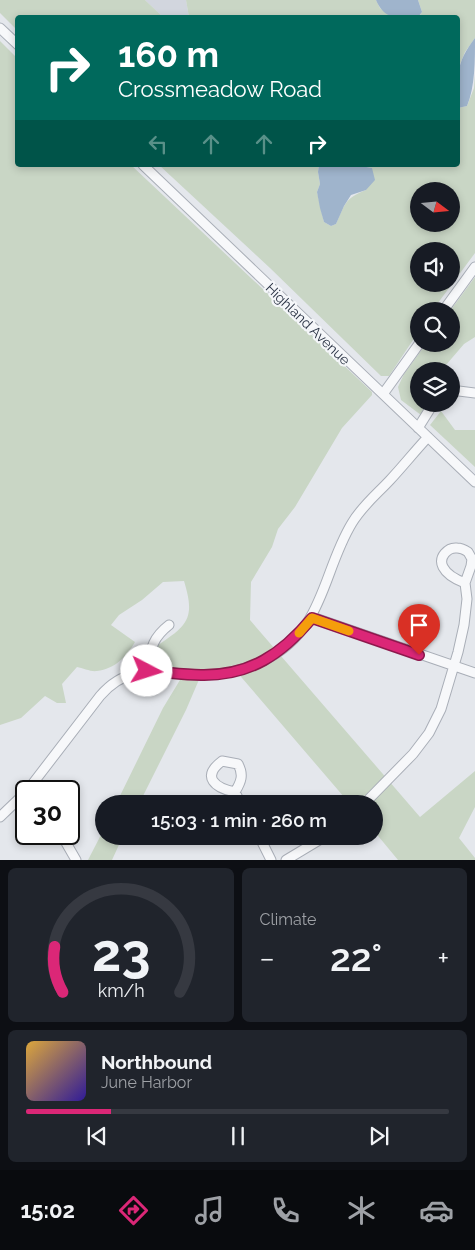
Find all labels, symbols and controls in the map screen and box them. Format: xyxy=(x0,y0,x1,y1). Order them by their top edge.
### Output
text: 160 m xyxy=(118,34,219,75)
icon: right xyxy=(35,35,100,100)
text: Crossmeadow Road xyxy=(118,76,322,102)
icon: left xyxy=(144,130,172,158)
icon: ahead xyxy=(197,130,225,158)
icon: ahead xyxy=(250,130,278,158)
icon: right xyxy=(303,130,331,158)
north arrow xyxy=(410,182,460,232)
map controls xyxy=(410,182,460,412)
button: sound xyxy=(410,242,460,292)
street label: Highland Avenue xyxy=(263,280,353,368)
button: search xyxy=(410,302,460,352)
button: layers xyxy=(410,362,460,412)
pin xyxy=(398,604,440,655)
icon: arrive xyxy=(405,611,433,639)
position arrow xyxy=(120,644,172,696)
speed limit sign: 30 xyxy=(15,780,80,845)
text: 15:03 · 1 min · 260 m xyxy=(151,809,327,831)
text: Climate xyxy=(260,910,316,929)
text: 23 xyxy=(92,922,150,983)
text: 22° xyxy=(330,935,382,980)
text: − xyxy=(260,942,275,975)
text: + xyxy=(437,942,449,975)
text: km/h xyxy=(97,980,144,1001)
text: Northbound xyxy=(101,1051,212,1073)
text: June Harbor xyxy=(101,1073,192,1092)
icon: previous xyxy=(83,1122,111,1150)
icon: pause xyxy=(224,1122,252,1150)
icon: next xyxy=(365,1122,393,1150)
icon: directions xyxy=(116,1193,151,1228)
icon: music xyxy=(192,1193,227,1228)
icon: phone xyxy=(268,1193,303,1228)
icon: climate xyxy=(344,1193,379,1228)
icon: car xyxy=(419,1193,454,1228)
text: 15:02 xyxy=(20,1197,75,1223)

